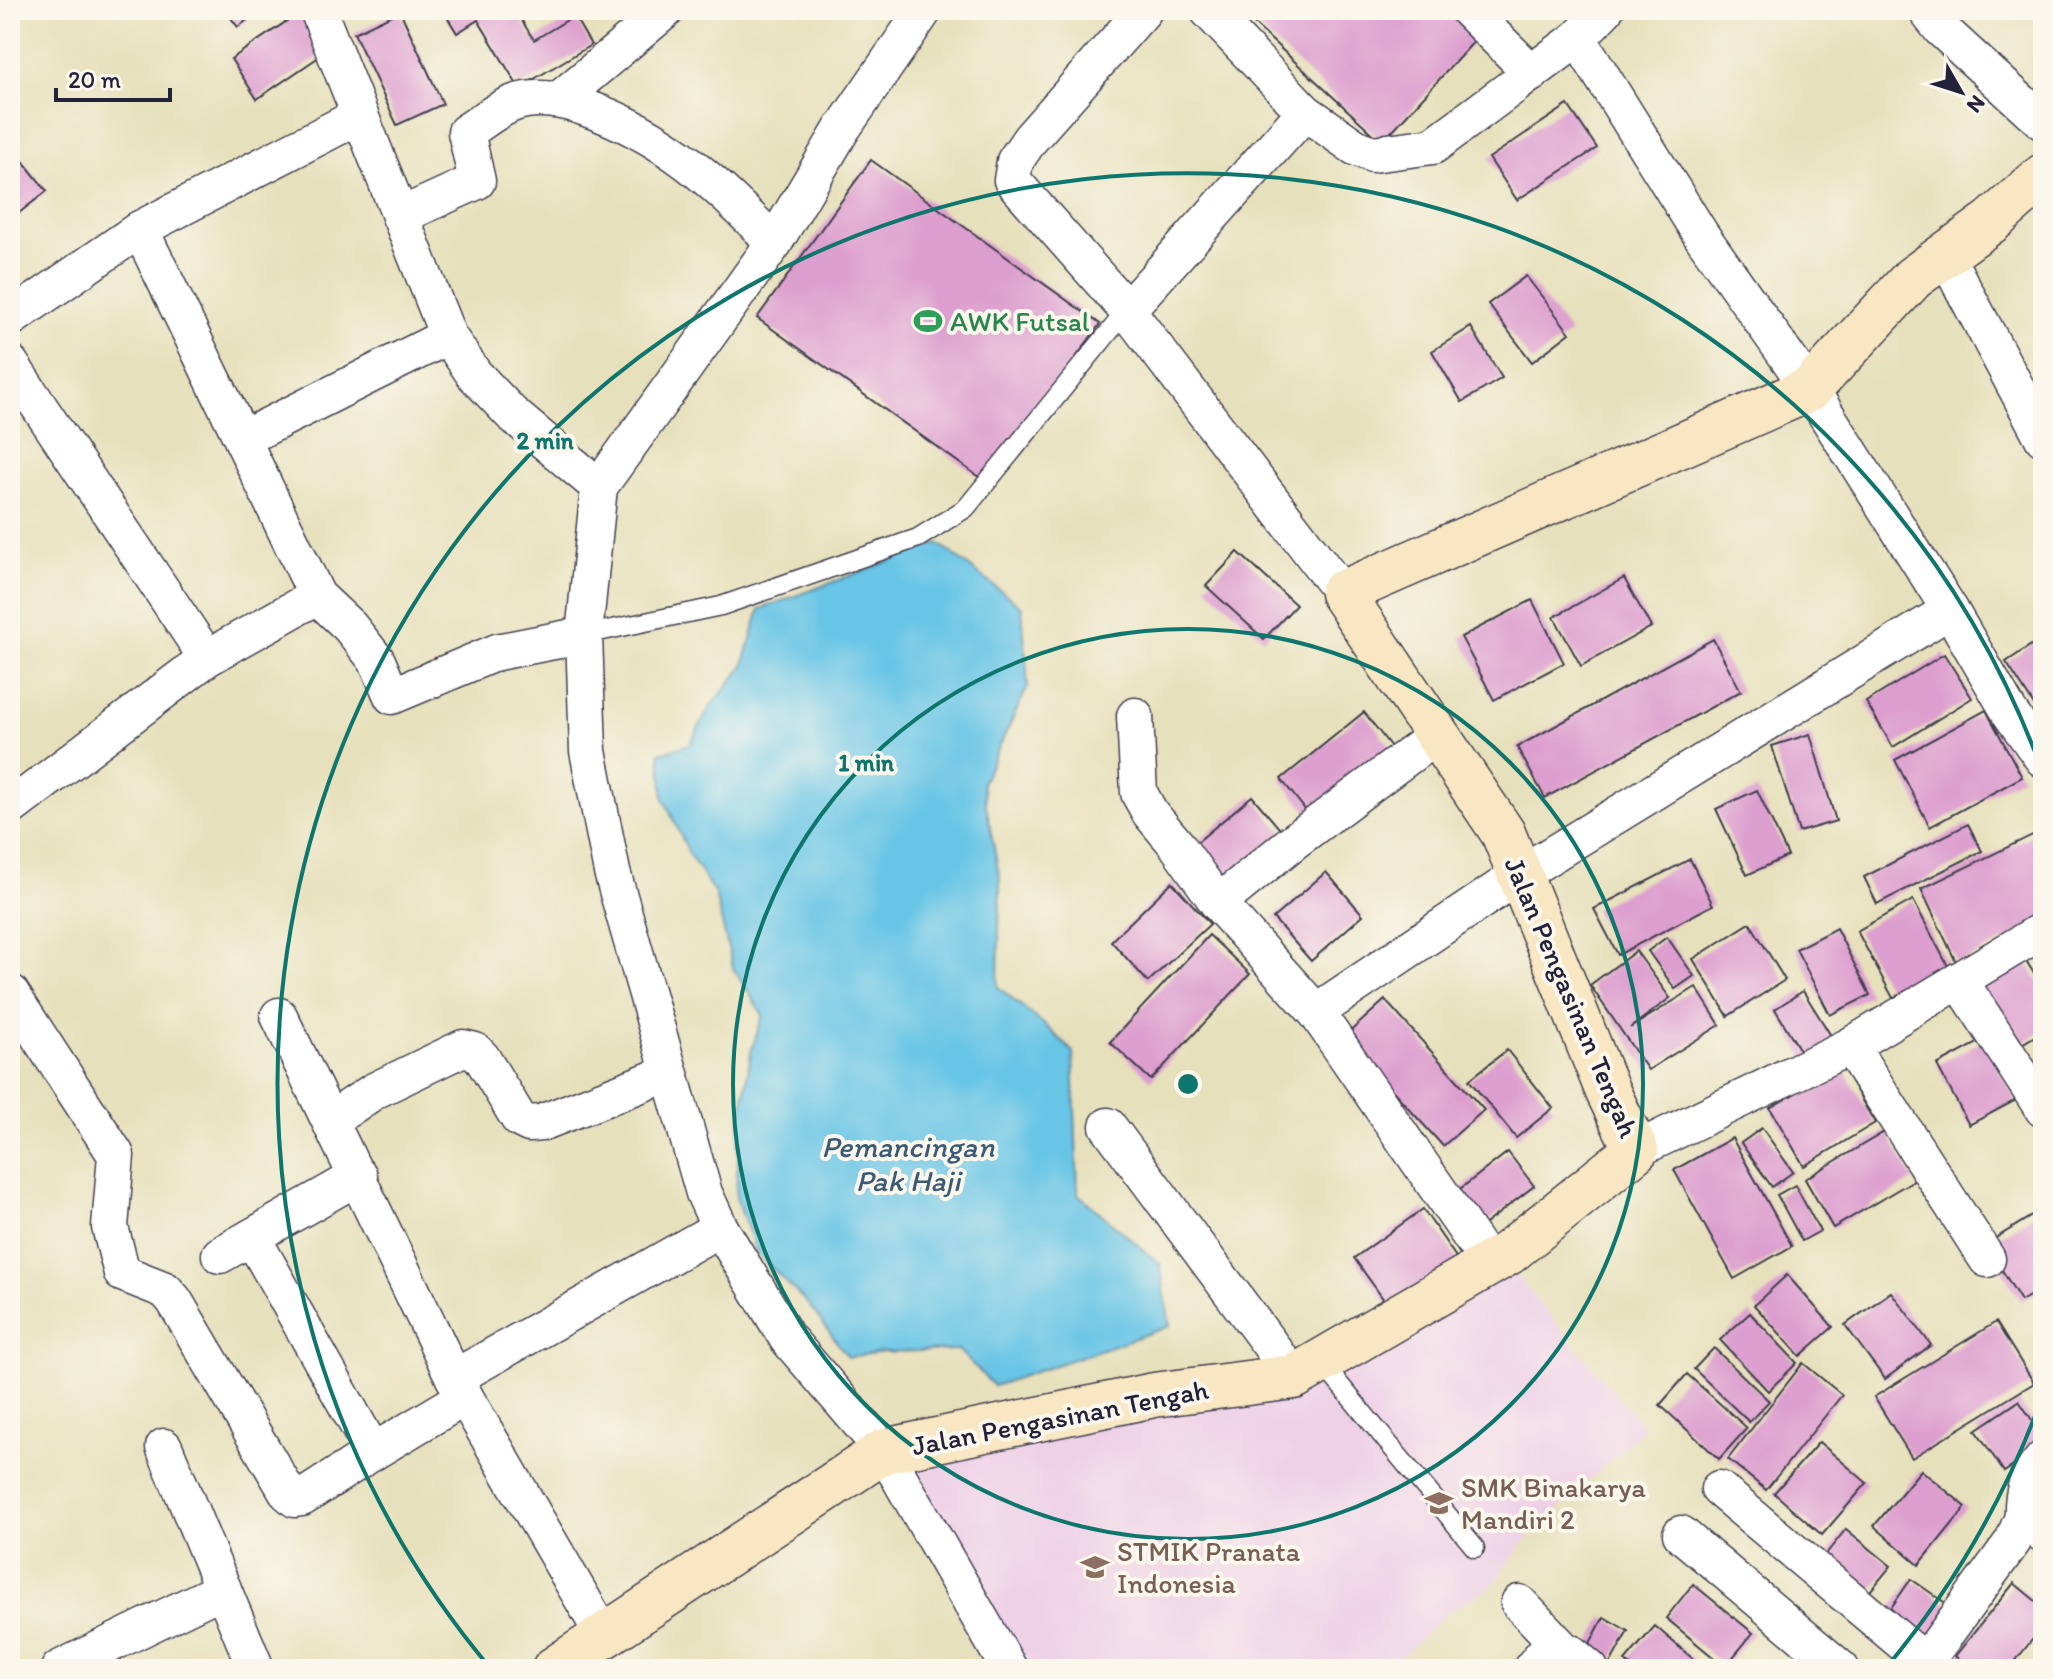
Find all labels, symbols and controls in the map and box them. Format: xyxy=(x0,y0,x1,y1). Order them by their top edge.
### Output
scale bar xyxy=(56,52,170,102)
north arrow xyxy=(1921,52,2001,132)
text: 20 m xyxy=(68,65,121,94)
text: N xyxy=(1961,90,1991,119)
place label: AWK Futsal xyxy=(950,304,1090,338)
sports icon: AWK Futsal xyxy=(913,306,943,336)
text: 2 min xyxy=(516,426,574,455)
text: 1 min xyxy=(838,748,894,777)
street label: Jalan Pengasinan Tengah xyxy=(1497,852,1647,1142)
centre of rings xyxy=(1174,1070,1202,1098)
water label: Pemancingan Pak Haji xyxy=(821,1128,996,1199)
street label: Jalan Pengasinan Tengah xyxy=(909,1372,1211,1462)
place label: SMK Binakarya Mandiri 2 xyxy=(1461,1470,1646,1536)
school or university icon: SMK Binakarya Mandiri 2 xyxy=(1424,1488,1454,1518)
place label: STMIK Pranata Indonesia xyxy=(1117,1534,1301,1600)
school or university icon: STMIK Pranata Indonesia xyxy=(1080,1552,1110,1582)

